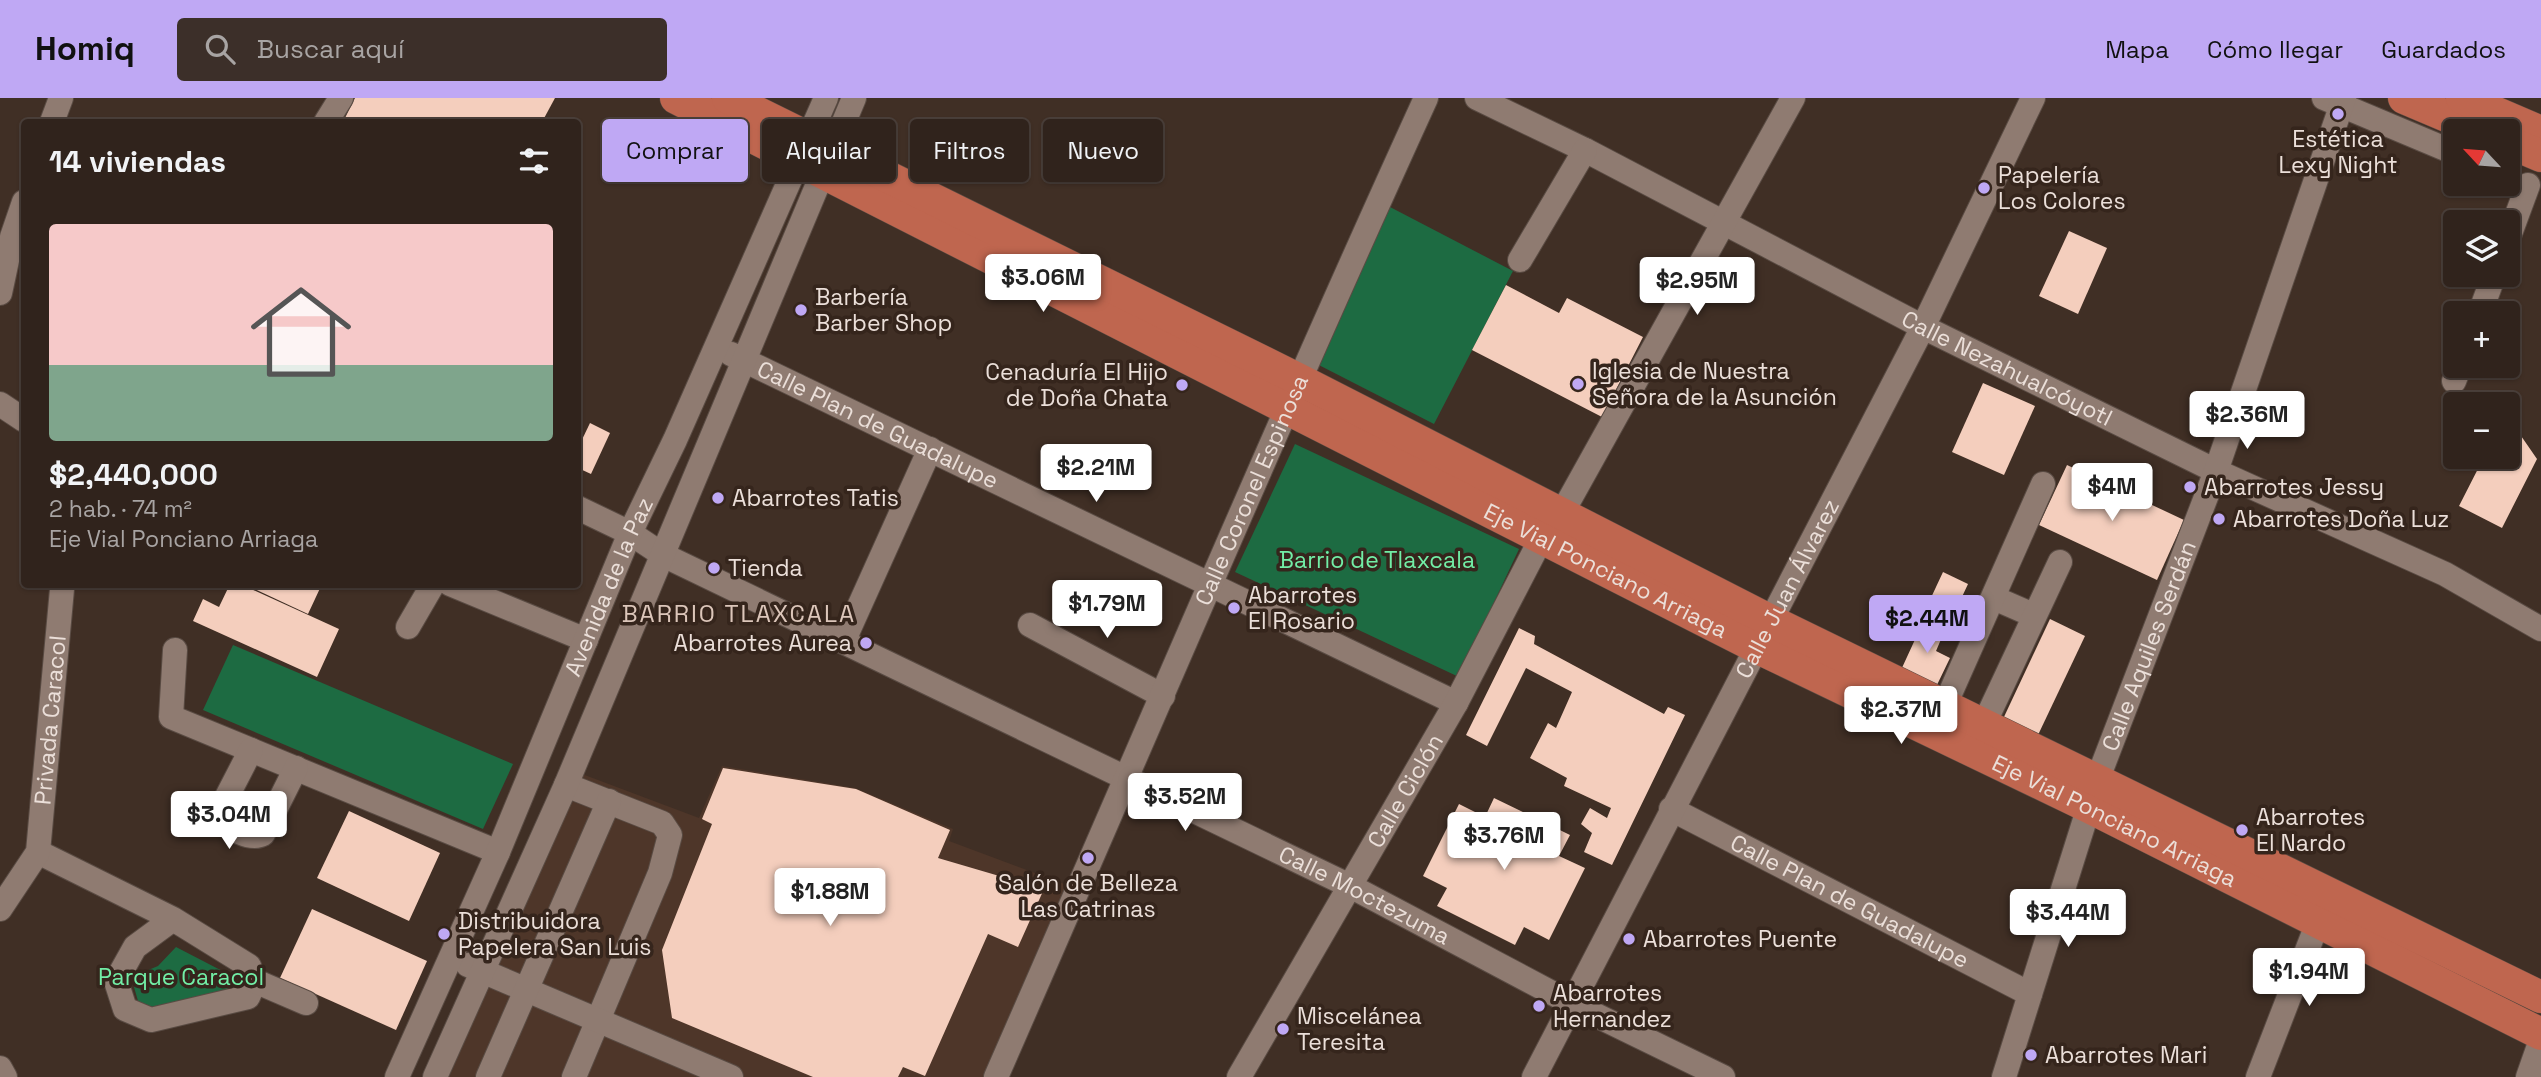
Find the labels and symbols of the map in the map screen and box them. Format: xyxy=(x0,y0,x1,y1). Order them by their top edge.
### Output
marker: Estética Lexy Night xyxy=(2330,106,2346,122)
north arrow xyxy=(2443,119,2520,196)
place label: Estética Lexy Night xyxy=(2279,124,2398,180)
place label: Papelería Los Colores xyxy=(1998,160,2126,216)
marker: Papelería Los Colores xyxy=(1976,180,1992,196)
pin: $3.06M xyxy=(986,254,1100,314)
pin: $2.95M xyxy=(1640,258,1754,317)
place label: Barbería Barber Shop xyxy=(815,282,952,338)
marker: Barbería Barber Shop xyxy=(793,302,809,318)
street label: Calle Nezahualcóyotl xyxy=(1896,303,2117,433)
street label: Calle Plan de Guadalupe xyxy=(752,354,1003,496)
place label: Iglesia de Nuestra Señora de la Asunción xyxy=(1592,356,1837,412)
place label: Cenaduría El Hijo de Doña Chata xyxy=(985,357,1168,413)
street label: Calle Coronel Espinosa xyxy=(1188,370,1315,610)
marker: Iglesia de Nuestra Señora de la Asunción xyxy=(1570,376,1586,392)
marker: Cenaduría El Hijo de Doña Chata xyxy=(1174,377,1190,393)
pin: $2.36M xyxy=(2190,392,2304,451)
pin: $2.21M xyxy=(1039,444,1153,504)
pin: $4M xyxy=(2078,464,2146,523)
place label: Abarrotes Jessy xyxy=(2204,472,2384,502)
marker: Abarrotes Jessy xyxy=(2182,479,2198,495)
place label: Abarrotes Tatis xyxy=(732,483,899,513)
marker: Abarrotes Tatis xyxy=(710,490,726,506)
street label: Avenida de la Paz xyxy=(557,492,660,681)
street label: Calle Juan Álvarez xyxy=(1728,494,1846,683)
street label: Eje Vial Ponciano Arriaga xyxy=(1479,496,1733,645)
place label: Abarrotes Doña Luz xyxy=(2233,504,2449,534)
marker: Abarrotes Doña Luz xyxy=(2211,511,2227,527)
street label: Calle Aquiles Serdán xyxy=(2095,536,2203,755)
park label: Barrio de Tlaxcala xyxy=(1279,545,1475,575)
place label: Tienda xyxy=(728,553,803,583)
marker: Tienda xyxy=(706,560,722,576)
pin: $1.79M xyxy=(1050,580,1164,640)
place label: Abarrotes El Rosario xyxy=(1248,580,1357,636)
pin: $2.44M xyxy=(1870,596,1984,655)
district label: BARRIO TLAXCALA xyxy=(622,598,856,629)
marker: Abarrotes El Rosario xyxy=(1226,600,1242,616)
place label: Abarrotes Aurea xyxy=(674,628,852,658)
street label: Privada Caracol xyxy=(27,634,73,806)
marker: Abarrotes Aurea xyxy=(858,635,874,651)
pin: $2.37M xyxy=(1844,686,1958,746)
street label: Calle Ciclón xyxy=(1360,728,1450,853)
street label: Eje Vial Ponciano Arriaga xyxy=(1987,748,2242,894)
pin: $3.52M xyxy=(1128,774,1242,833)
pin: $3.04M xyxy=(172,792,286,851)
place label: Abarrotes El Nardo xyxy=(2256,802,2365,858)
pin: $3.76M xyxy=(1447,812,1561,872)
marker: Abarrotes El Nardo xyxy=(2234,822,2250,838)
street label: Calle Plan de Guadalupe xyxy=(1725,827,1974,975)
street label: Calle Moctezuma xyxy=(1274,839,1456,951)
marker: Salón de Belleza Las Catrinas xyxy=(1080,850,1096,866)
pin: $1.88M xyxy=(773,868,887,928)
place label: Salón de Belleza Las Catrinas xyxy=(998,868,1178,924)
pin: $3.44M xyxy=(2011,890,2125,949)
place label: Distribuidora Papelera San Luis xyxy=(458,906,652,962)
place label: Abarrotes Puente xyxy=(1643,924,1837,954)
marker: Distribuidora Papelera San Luis xyxy=(436,926,452,942)
marker: Abarrotes Puente xyxy=(1621,931,1637,947)
pin: $1.94M xyxy=(2252,948,2366,1008)
park label: Parque Caracol xyxy=(98,962,264,992)
place label: Abarrotes Hernandez xyxy=(1553,978,1672,1034)
marker: Abarrotes Hernandez xyxy=(1531,998,1547,1014)
place label: Miscelánea Teresita xyxy=(1297,1001,1422,1057)
marker: Miscelánea Teresita xyxy=(1275,1021,1291,1037)
place label: Abarrotes Mari xyxy=(2045,1040,2207,1070)
marker: Abarrotes Mari xyxy=(2023,1047,2039,1063)

